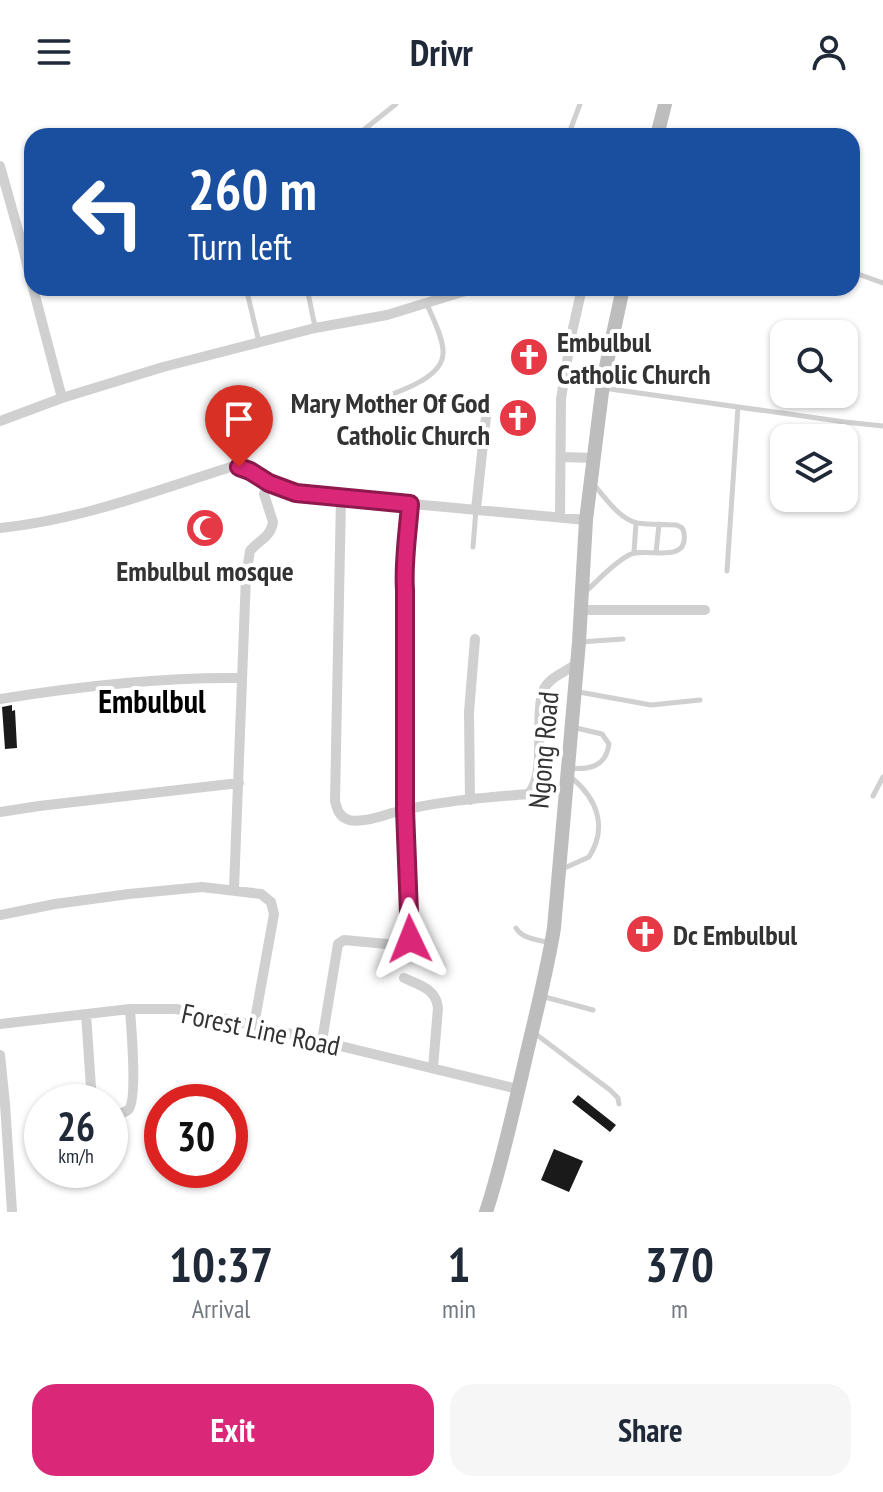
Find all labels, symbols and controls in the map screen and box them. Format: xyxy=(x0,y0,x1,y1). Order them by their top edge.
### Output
text: Drivr xyxy=(410,29,473,76)
icon: menu xyxy=(32,30,76,74)
icon: person xyxy=(807,30,851,74)
text: 260 m xyxy=(188,153,317,225)
icon: left xyxy=(56,160,160,264)
text: Turn left xyxy=(188,223,292,270)
map controls xyxy=(770,320,858,512)
button: search xyxy=(770,320,858,408)
place label: Embulbul Catholic Church xyxy=(557,323,711,392)
church icon: Embulbul Catholic Church xyxy=(508,336,550,378)
place label: Mary Mother Of God Catholic Church xyxy=(291,384,490,453)
pin xyxy=(205,385,273,467)
icon: arrive xyxy=(217,397,261,441)
church icon: Mary Mother Of God Catholic Church xyxy=(497,397,539,439)
button: layers xyxy=(770,424,858,512)
mosque icon: Embulbul mosque xyxy=(184,507,226,549)
place label: Embulbul mosque xyxy=(116,552,294,589)
district label: Embulbul xyxy=(98,680,206,722)
street label: Ngong Road xyxy=(519,690,567,810)
position arrow xyxy=(368,897,452,981)
church icon: Dc Embulbul xyxy=(624,913,666,955)
place label: Dc Embulbul xyxy=(673,916,797,953)
street label: Forest Line Road xyxy=(178,994,344,1064)
speed limit sign: 30 xyxy=(144,1084,248,1188)
text: 26 xyxy=(57,1100,95,1152)
text: km/h xyxy=(58,1143,94,1169)
text: 10:37 xyxy=(169,1233,273,1295)
text: 1 xyxy=(448,1233,470,1295)
text: 370 xyxy=(645,1233,714,1295)
text: Arrival xyxy=(192,1292,250,1325)
text: min xyxy=(442,1292,476,1325)
text: m xyxy=(671,1292,688,1325)
button: Exit xyxy=(32,1384,434,1476)
button: Share xyxy=(450,1384,851,1476)

